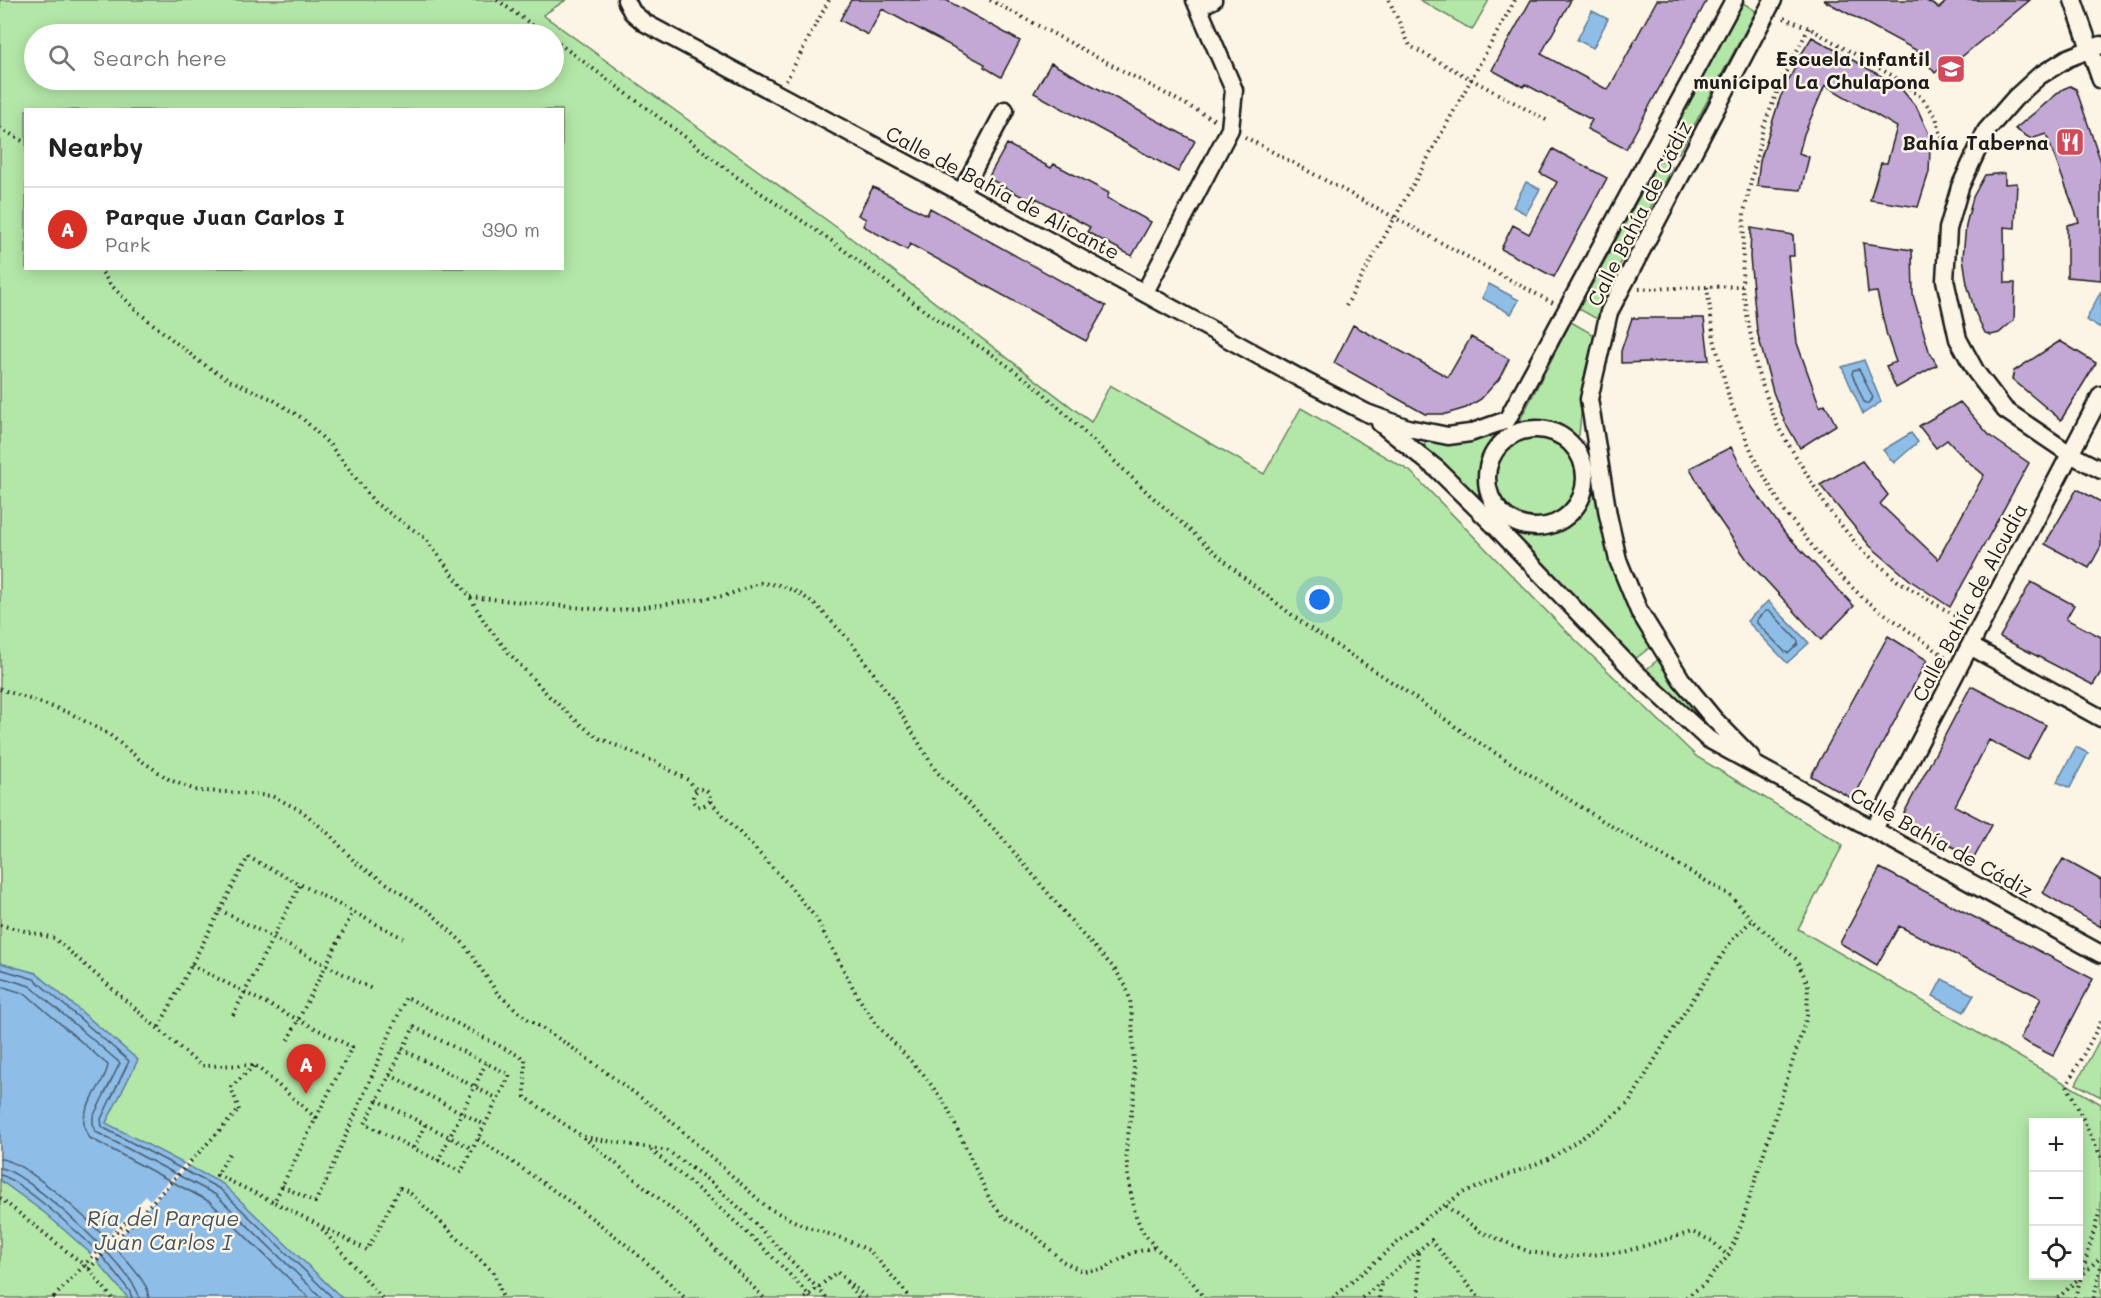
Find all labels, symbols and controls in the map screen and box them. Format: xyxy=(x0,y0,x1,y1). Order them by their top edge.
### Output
search box xyxy=(24,24,564,90)
icon: search xyxy=(45,41,78,74)
text: Search here xyxy=(93,43,227,72)
place label: Escuela infantil municipal La Chulapona xyxy=(1693,45,1930,94)
school or university icon: Escuela infantil municipal La Chulapona xyxy=(1935,53,1967,85)
street label: Calle Bahía de Cádiz xyxy=(1581,116,1697,310)
street label: Calle de Bahía de Alicante xyxy=(882,119,1124,265)
restaurant icon: Bahía Taberna xyxy=(2054,126,2086,158)
place label: Bahía Taberna xyxy=(1902,129,2049,155)
text: Nearby xyxy=(48,130,143,164)
text: Parque Juan Carlos I xyxy=(105,202,345,231)
text: A xyxy=(61,216,74,242)
text: 390 m xyxy=(482,216,540,242)
text: Park xyxy=(105,231,150,257)
street label: Calle Bahía de Alcudia xyxy=(1906,498,2032,706)
your location xyxy=(1305,585,1334,614)
street label: Calle Bahía de Cádiz xyxy=(1846,781,2038,903)
pin: A xyxy=(286,1044,326,1094)
map controls xyxy=(2029,1118,2083,1280)
button: + xyxy=(2029,1118,2083,1172)
button: − xyxy=(2029,1172,2083,1226)
water label: Ría del Parque Juan Carlos I xyxy=(87,1204,239,1255)
button: locate xyxy=(2029,1226,2083,1280)

